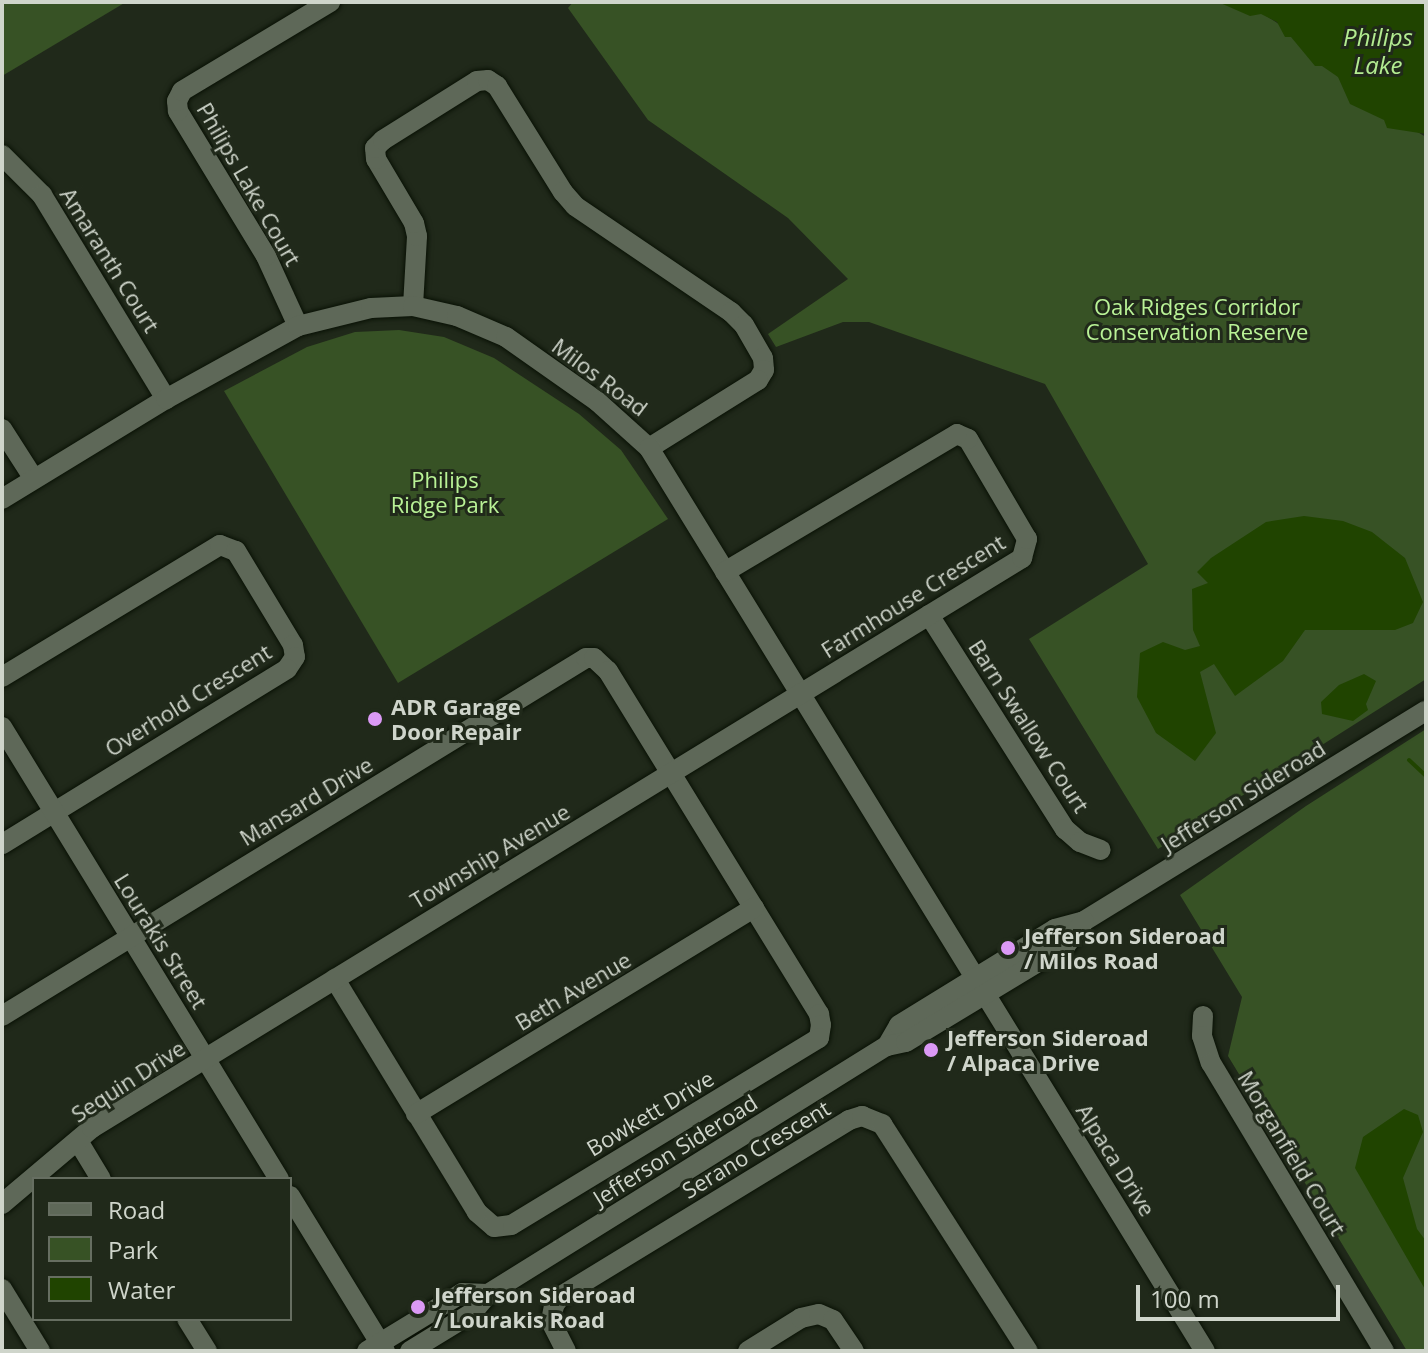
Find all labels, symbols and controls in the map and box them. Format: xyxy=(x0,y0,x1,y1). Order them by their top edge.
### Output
water label: Philips Lake xyxy=(1343,23,1413,79)
street label: Philips Lake Court xyxy=(192,98,306,270)
street label: Amaranth Court xyxy=(55,183,165,337)
park label: Oak Ridges Corridor Conservation Reserve xyxy=(1086,293,1308,344)
street label: Milos Road xyxy=(547,333,653,421)
park label: Philips Ridge Park xyxy=(391,466,499,518)
street label: Farmhouse Crescent xyxy=(816,529,1010,663)
street label: Barn Swallow Court xyxy=(963,635,1095,817)
street label: Overhold Crescent xyxy=(100,638,276,762)
place label: ADR Garage Door Repair xyxy=(391,693,522,744)
marker: ADR Garage Door Repair xyxy=(366,710,384,728)
street label: Jefferson Sideroad xyxy=(1156,735,1330,857)
street label: Mansard Drive xyxy=(235,751,377,851)
street label: Township Avenue xyxy=(406,798,574,914)
street label: Lourakis Street xyxy=(109,869,213,1013)
place label: Jefferson Sideroad / Milos Road xyxy=(1024,922,1226,974)
marker: Jefferson Sideroad / Milos Road xyxy=(999,939,1017,957)
street label: Beth Avenue xyxy=(510,946,636,1036)
place label: Jefferson Sideroad / Alpaca Drive xyxy=(947,1024,1149,1076)
street label: Sequin Drive xyxy=(66,1035,190,1127)
marker: Jefferson Sideroad / Alpaca Drive xyxy=(922,1041,940,1059)
street label: Bowkett Drive xyxy=(582,1065,718,1161)
street label: Morganfield Court xyxy=(1232,1066,1352,1240)
street label: Jefferson Sideroad xyxy=(588,1089,762,1211)
street label: Serano Crescent xyxy=(677,1094,835,1204)
street label: Alpaca Drive xyxy=(1071,1099,1161,1221)
legend xyxy=(32,1177,292,1321)
text: Road xyxy=(108,1193,165,1226)
text: Park xyxy=(108,1233,158,1266)
scale bar xyxy=(1140,1269,1344,1319)
text: Water xyxy=(108,1273,175,1306)
place label: Jefferson Sideroad / Lourakis Road xyxy=(434,1281,636,1332)
text: 100 m xyxy=(1150,1282,1220,1315)
marker: Jefferson Sideroad / Lourakis Road xyxy=(409,1298,427,1316)

